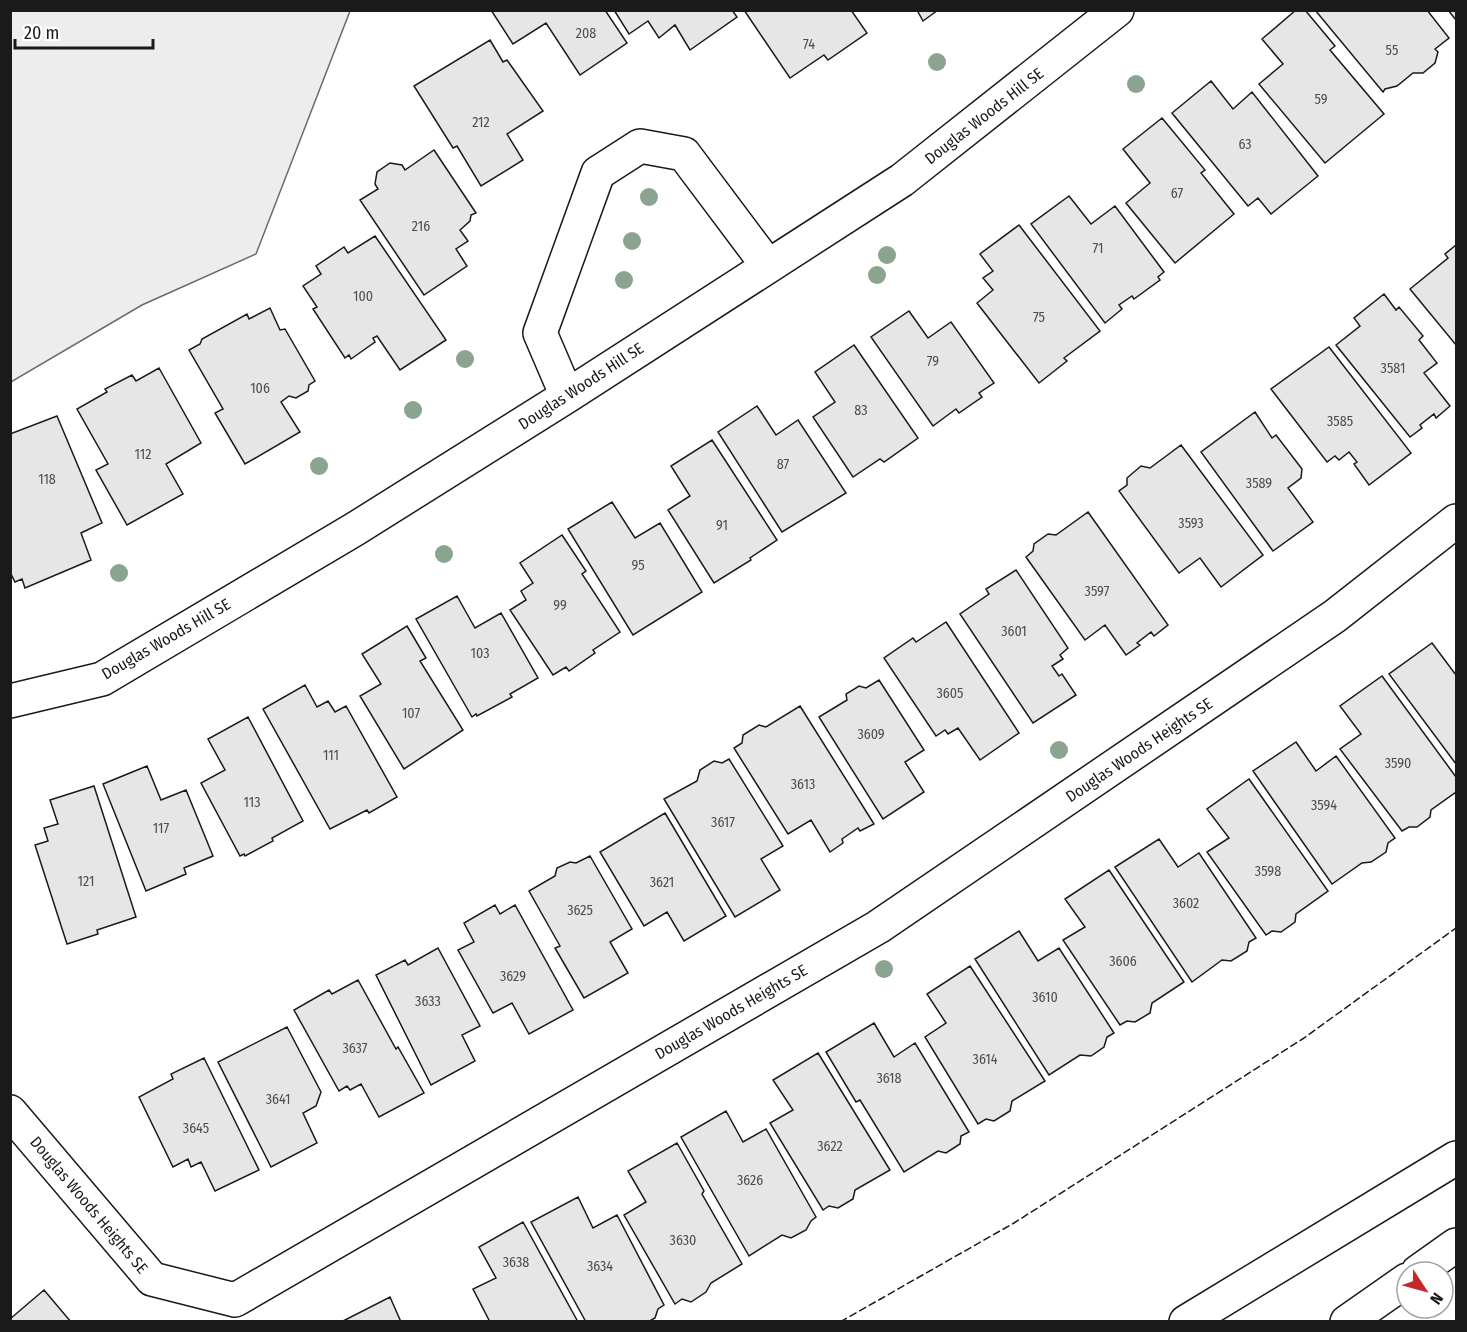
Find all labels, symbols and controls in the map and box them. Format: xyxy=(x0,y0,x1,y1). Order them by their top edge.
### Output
scale bar xyxy=(15,12,153,50)
text: 20 m xyxy=(24,22,59,44)
house number: 208 xyxy=(576,25,596,42)
house number: 74 xyxy=(803,36,815,53)
house number: 55 xyxy=(1386,42,1398,59)
street label: Douglas Woods Hill SE xyxy=(921,64,1047,168)
house number: 59 xyxy=(1314,91,1328,108)
house number: 212 xyxy=(472,114,490,131)
house number: 63 xyxy=(1238,136,1252,153)
house number: 67 xyxy=(1171,185,1183,202)
house number: 216 xyxy=(412,218,430,235)
house number: 71 xyxy=(1093,240,1103,257)
house number: 100 xyxy=(353,288,373,305)
house number: 75 xyxy=(1033,309,1045,326)
street label: Douglas Woods Hill SE xyxy=(515,338,647,434)
house number: 79 xyxy=(927,353,939,370)
house number: 3581 xyxy=(1381,360,1405,377)
house number: 106 xyxy=(250,380,270,397)
house number: 83 xyxy=(854,402,868,419)
house number: 3585 xyxy=(1327,413,1353,430)
house number: 112 xyxy=(135,446,151,463)
house number: 87 xyxy=(777,456,790,473)
house number: 118 xyxy=(38,471,56,488)
house number: 3589 xyxy=(1246,475,1272,492)
house number: 3593 xyxy=(1178,515,1204,532)
house number: 91 xyxy=(716,517,728,534)
house number: 95 xyxy=(631,557,645,574)
house number: 3597 xyxy=(1085,583,1110,600)
street label: Douglas Woods Hill SE xyxy=(98,594,234,684)
house number: 99 xyxy=(553,597,567,614)
house number: 3601 xyxy=(1001,623,1027,640)
house number: 103 xyxy=(471,645,489,662)
house number: 3605 xyxy=(937,685,963,702)
street label: Douglas Woods Heights SE xyxy=(1062,694,1216,806)
house number: 107 xyxy=(402,705,420,722)
house number: 3609 xyxy=(857,726,885,743)
house number: 111 xyxy=(323,747,339,764)
house number: 3590 xyxy=(1385,755,1411,772)
house number: 3613 xyxy=(791,776,815,793)
house number: 113 xyxy=(243,794,261,811)
house number: 3594 xyxy=(1311,797,1337,814)
house number: 3617 xyxy=(711,814,735,831)
house number: 117 xyxy=(153,820,170,837)
house number: 3598 xyxy=(1255,863,1281,880)
house number: 121 xyxy=(78,873,94,890)
house number: 3621 xyxy=(650,874,674,891)
house number: 3602 xyxy=(1173,895,1199,912)
house number: 3625 xyxy=(567,902,593,919)
house number: 3606 xyxy=(1109,953,1137,970)
street label: Douglas Woods Heights SE xyxy=(651,961,811,1063)
house number: 3629 xyxy=(500,968,526,985)
house number: 3610 xyxy=(1032,989,1058,1006)
house number: 3633 xyxy=(415,993,441,1010)
house number: 3637 xyxy=(342,1040,368,1057)
house number: 3614 xyxy=(973,1051,998,1068)
house number: 3618 xyxy=(876,1070,902,1087)
house number: 3641 xyxy=(266,1091,290,1108)
house number: 3645 xyxy=(183,1120,209,1137)
street label: Douglas Woods Heights SE xyxy=(26,1133,152,1277)
house number: 3622 xyxy=(817,1138,843,1155)
house number: 3626 xyxy=(737,1172,763,1189)
house number: 3630 xyxy=(670,1232,696,1249)
house number: 3638 xyxy=(503,1254,529,1271)
house number: 3634 xyxy=(587,1258,613,1275)
north arrow xyxy=(1395,1260,1455,1320)
text: N xyxy=(1426,1289,1447,1308)

